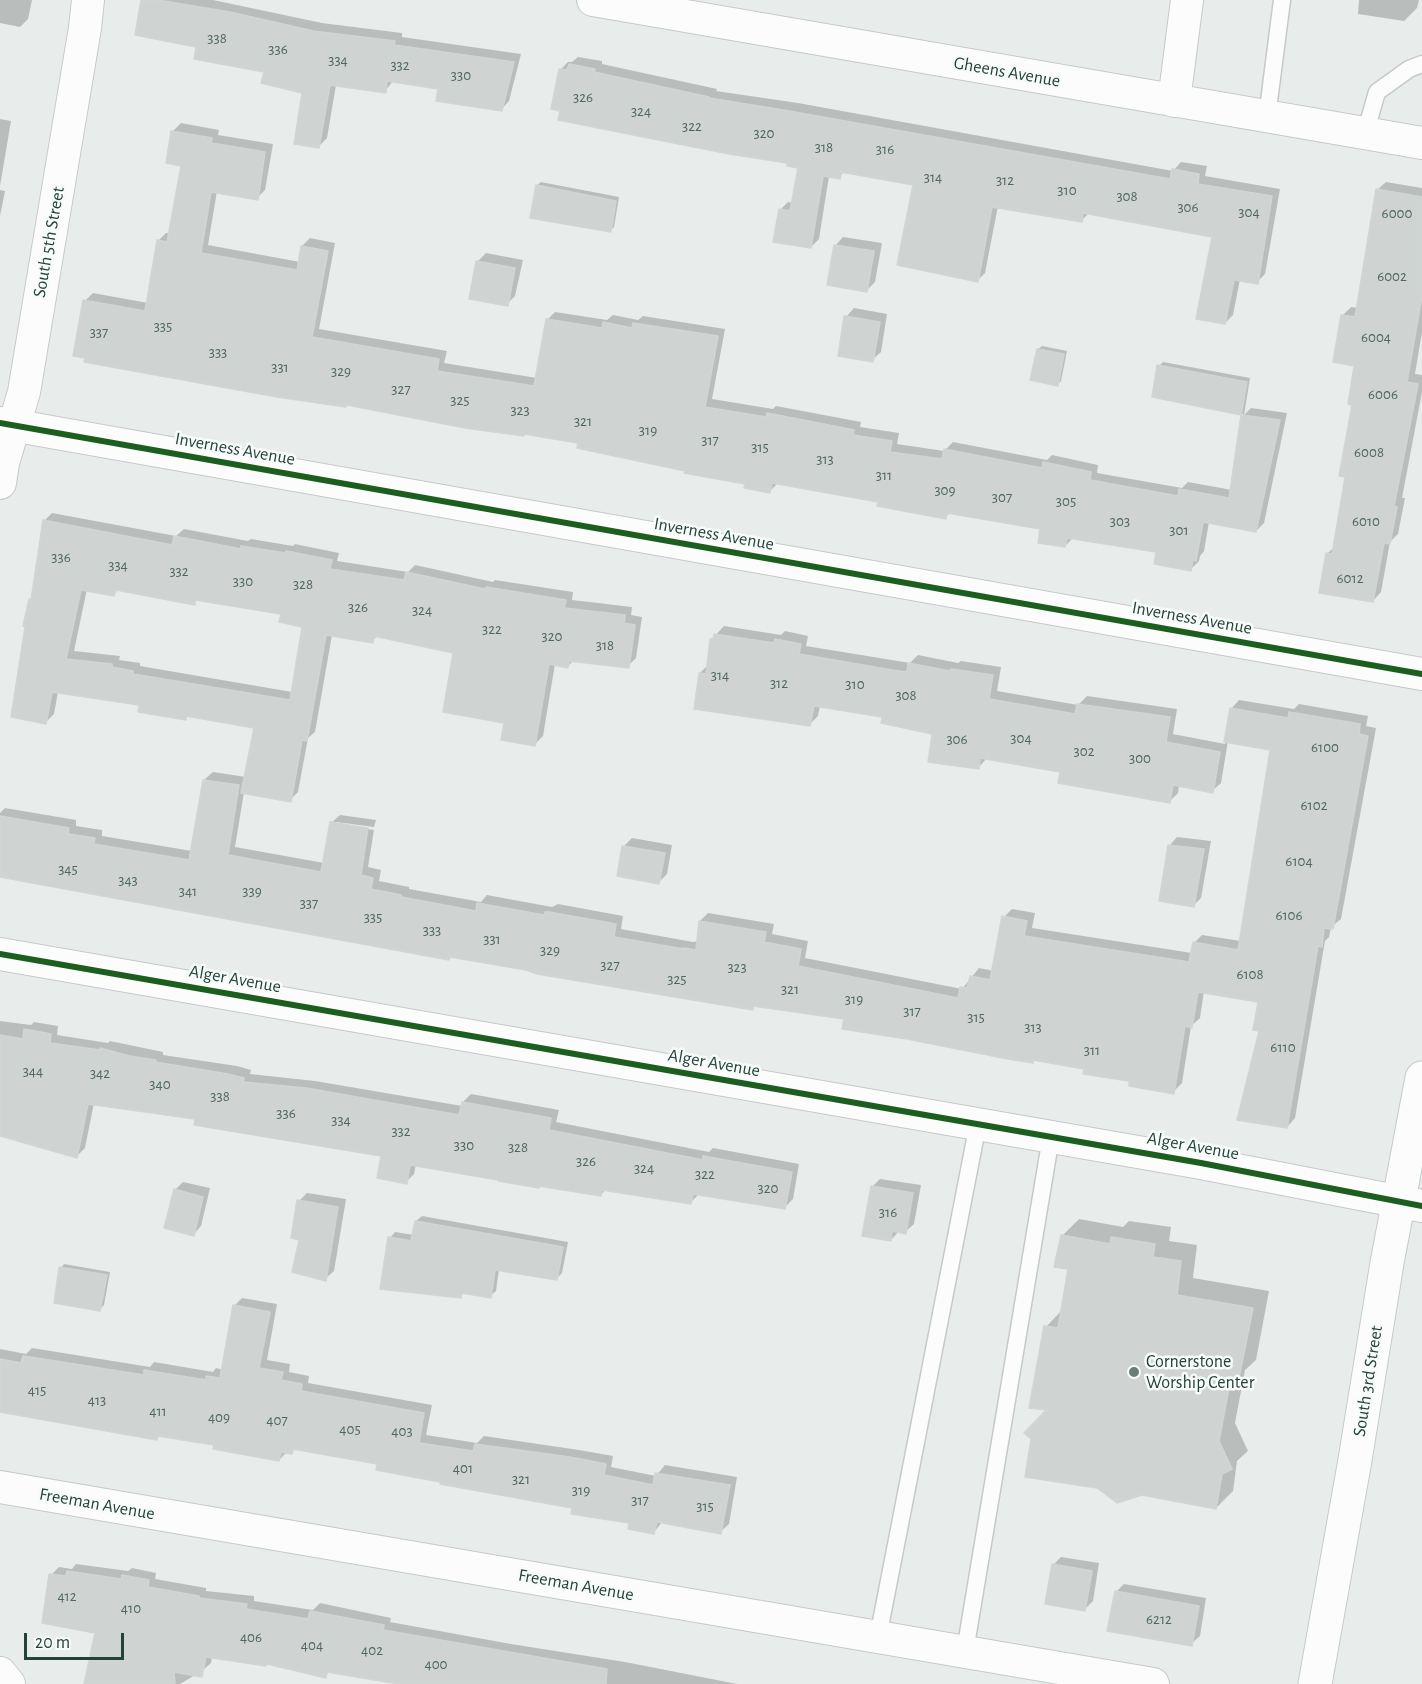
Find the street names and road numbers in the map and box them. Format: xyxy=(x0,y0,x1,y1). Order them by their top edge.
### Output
street label: Gheens Avenue xyxy=(952,52,1062,92)
street label: South 5th Street xyxy=(29,185,69,299)
street label: Inverness Avenue xyxy=(173,428,297,470)
street label: Inverness Avenue xyxy=(652,513,776,555)
street label: Inverness Avenue xyxy=(1130,597,1254,639)
street label: Alger Avenue xyxy=(187,960,283,998)
street label: Alger Avenue xyxy=(666,1044,762,1082)
street label: Alger Avenue xyxy=(1145,1127,1241,1165)
street label: South 3rd Street xyxy=(1349,1324,1387,1438)
street label: Freeman Avenue xyxy=(38,1483,156,1525)
street label: Freeman Avenue xyxy=(517,1564,635,1606)

